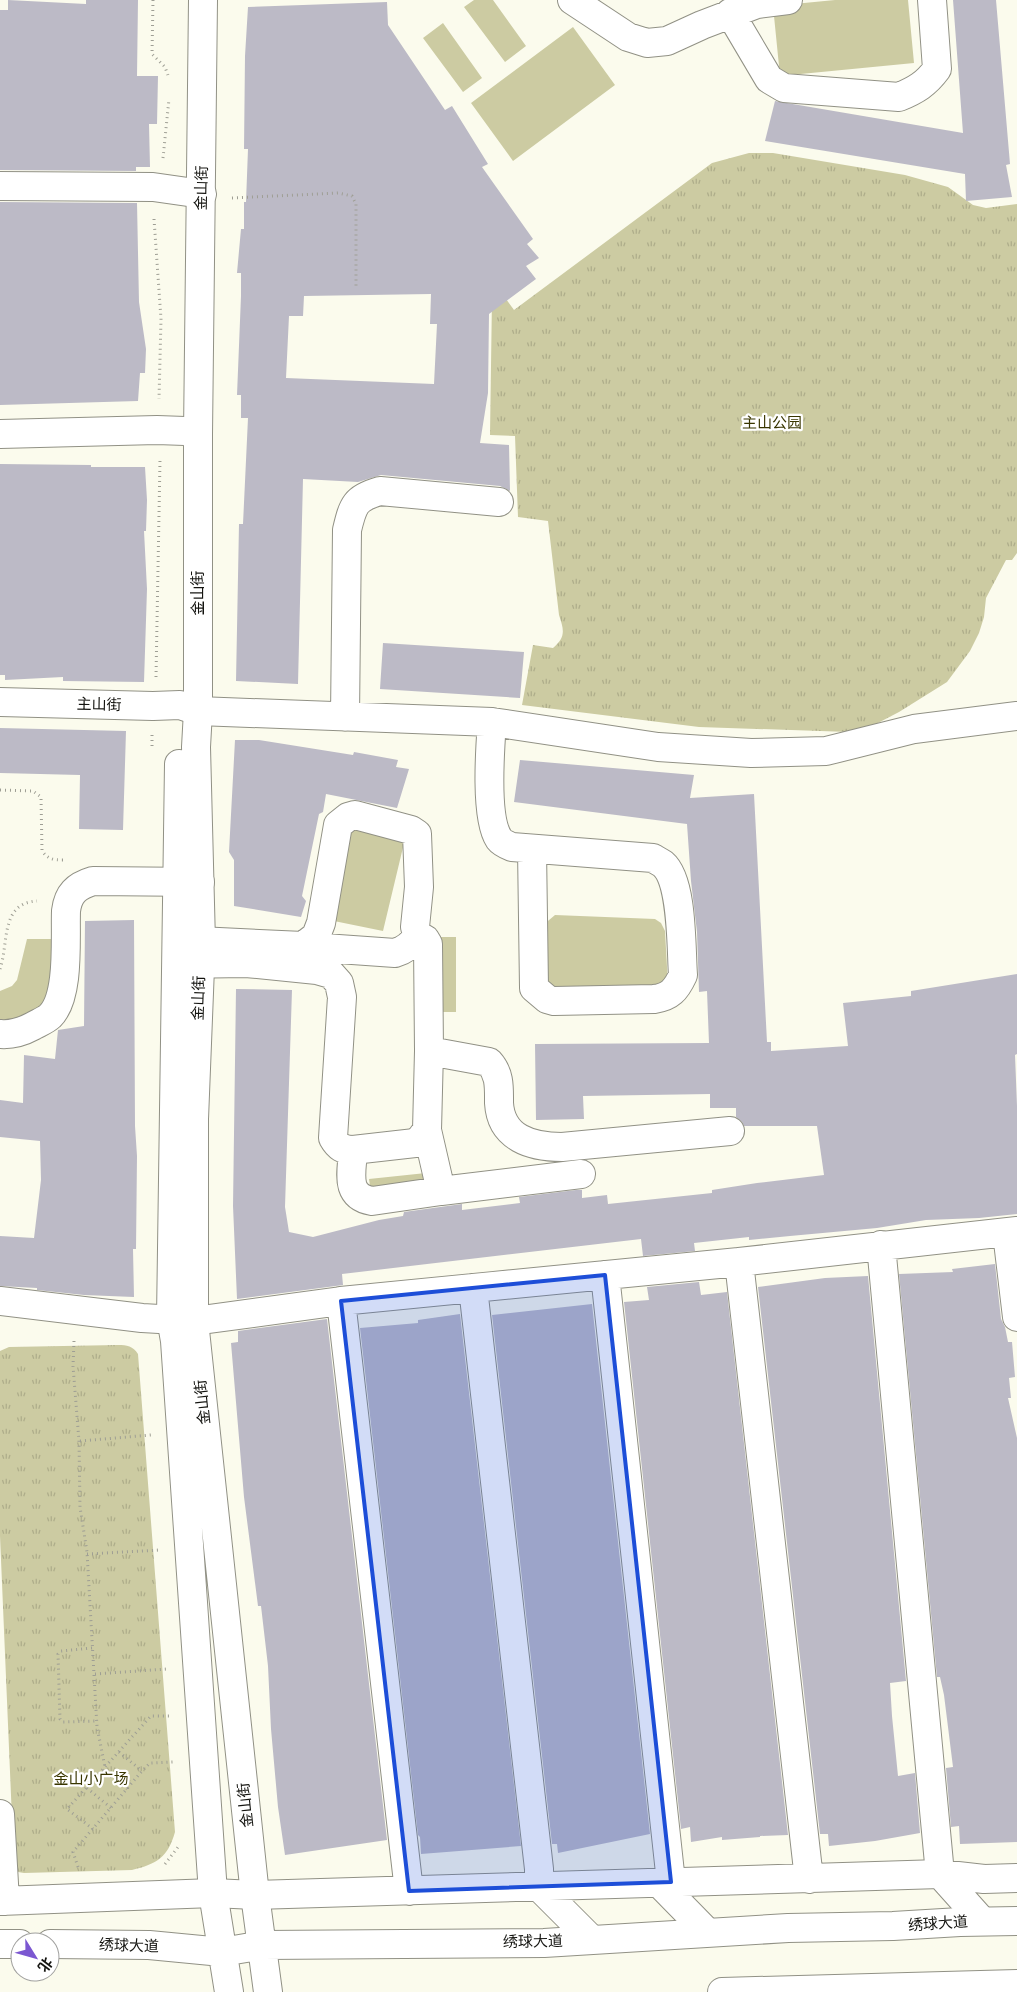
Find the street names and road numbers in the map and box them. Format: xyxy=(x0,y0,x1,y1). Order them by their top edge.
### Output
street label: 金山街 xyxy=(192,165,212,211)
street label: 金山街 xyxy=(189,570,208,616)
street label: 主山街 xyxy=(76,695,122,715)
street label: 金山街 xyxy=(189,975,209,1021)
street label: 金山街 xyxy=(191,1379,215,1425)
street label: 金山街 xyxy=(234,1782,258,1828)
street label: 绣球大道 xyxy=(907,1912,969,1936)
street label: 绣球大道 xyxy=(503,1932,563,1952)
street label: 绣球大道 xyxy=(99,1935,159,1957)

